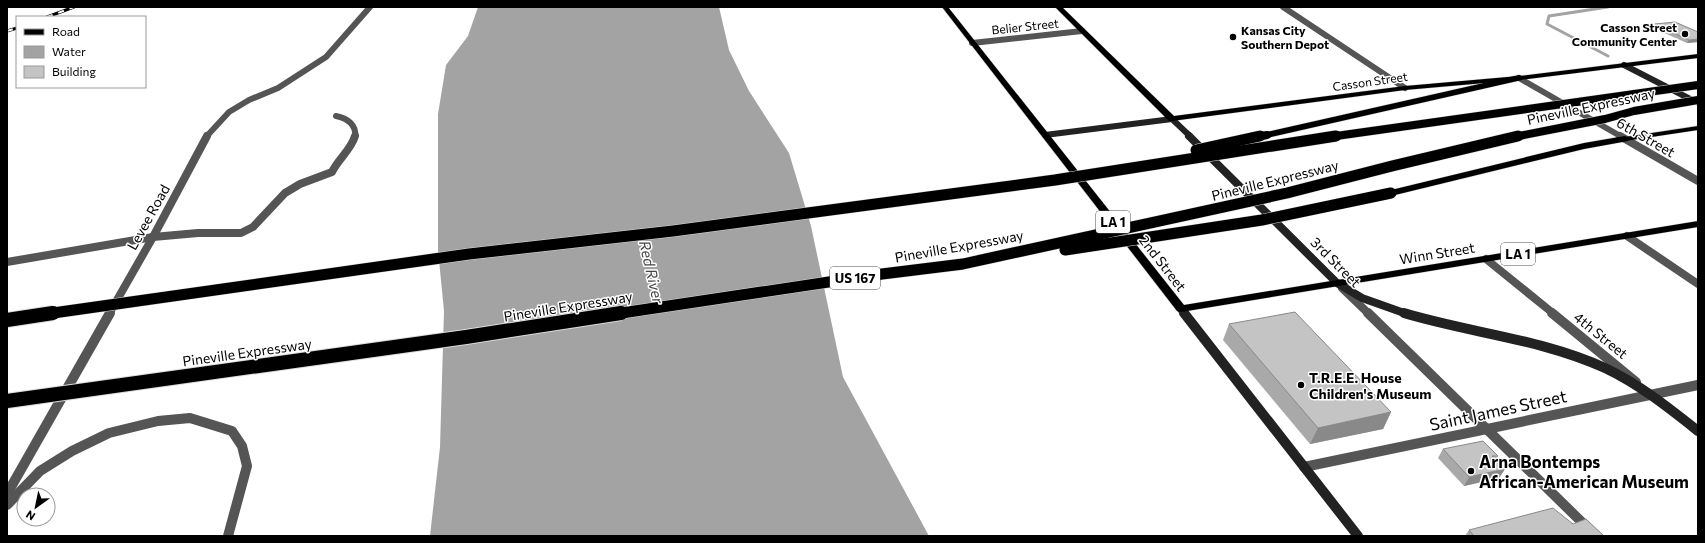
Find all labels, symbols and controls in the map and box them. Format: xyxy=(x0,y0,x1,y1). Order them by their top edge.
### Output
legend xyxy=(16,16,146,88)
street label: Belier Street xyxy=(991,16,1059,36)
place label: Casson Street Community Center xyxy=(1572,20,1677,48)
place label: Kansas City Southern Depot xyxy=(1241,23,1329,51)
text: Road xyxy=(52,24,80,38)
marker: Casson Street Community Center xyxy=(1680,29,1690,39)
marker: Kansas City Southern Depot xyxy=(1228,32,1238,42)
text: Water xyxy=(52,44,86,58)
text: Building xyxy=(52,64,96,78)
street label: Casson Street xyxy=(1332,69,1409,93)
street label: Pineville Expressway xyxy=(1525,84,1657,128)
street label: 6th Street xyxy=(1614,114,1678,161)
street label: Pineville Expressway xyxy=(1210,156,1340,204)
street label: Levee Road xyxy=(123,181,173,253)
road number: LA 1 xyxy=(1096,211,1130,233)
street label: Pineville Expressway xyxy=(893,226,1025,266)
street label: 2nd Street xyxy=(1136,232,1190,294)
street label: 3rd Street xyxy=(1307,233,1365,291)
water label: Red River xyxy=(636,239,668,306)
street label: Winn Street xyxy=(1398,239,1476,267)
road number: LA 1 xyxy=(1501,243,1535,265)
road number: US 167 xyxy=(830,267,880,289)
street label: Pineville Expressway xyxy=(502,287,634,325)
street label: 4th Street xyxy=(1571,308,1632,362)
street label: Pineville Expressway xyxy=(181,335,313,369)
place label: T.R.E.E. House Children's Museum xyxy=(1309,369,1431,402)
marker: T.R.E.E. House Children's Museum xyxy=(1296,380,1306,390)
street label: Saint James Street xyxy=(1427,385,1569,435)
place label: Arna Bontemps African-American Museum xyxy=(1479,451,1689,492)
marker: Arna Bontemps African-American Museum xyxy=(1466,466,1476,476)
north arrow xyxy=(16,487,56,527)
text: N xyxy=(23,508,37,524)

